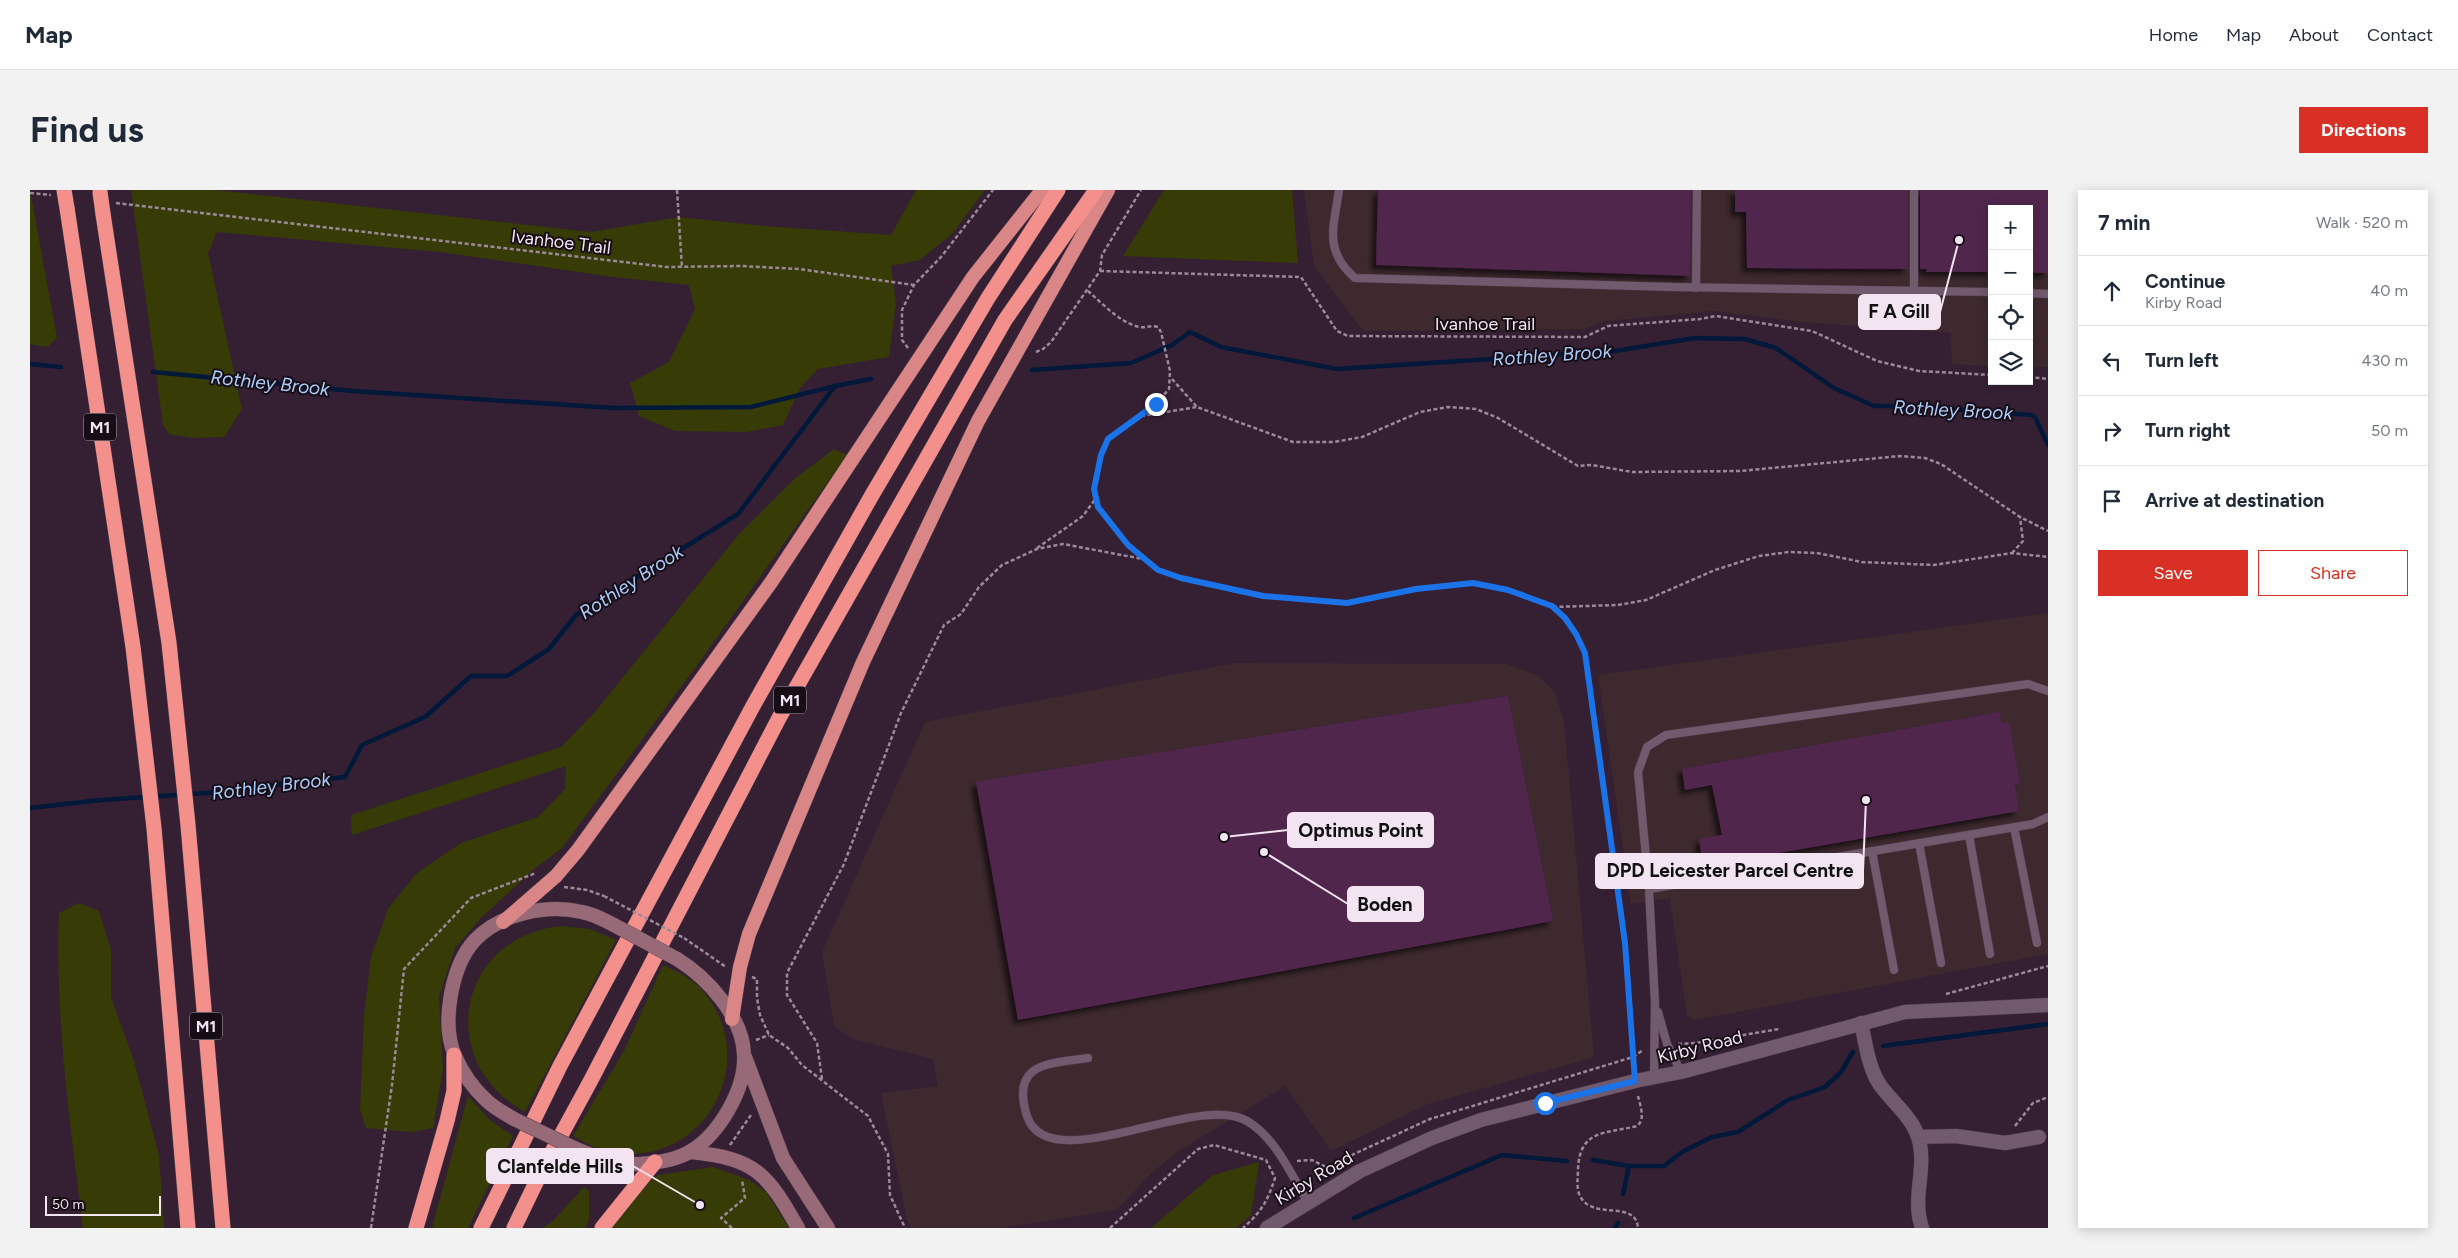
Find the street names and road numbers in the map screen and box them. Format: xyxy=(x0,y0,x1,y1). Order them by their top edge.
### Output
street label: Ivanhoe Trail xyxy=(510,225,612,259)
street label: Ivanhoe Trail xyxy=(1435,313,1535,335)
road number: M1 xyxy=(84,413,116,440)
road number: M1 xyxy=(774,686,806,714)
road number: M1 xyxy=(190,1012,222,1039)
street label: Kirby Road xyxy=(1655,1026,1745,1068)
street label: Kirby Road xyxy=(1271,1146,1357,1210)

